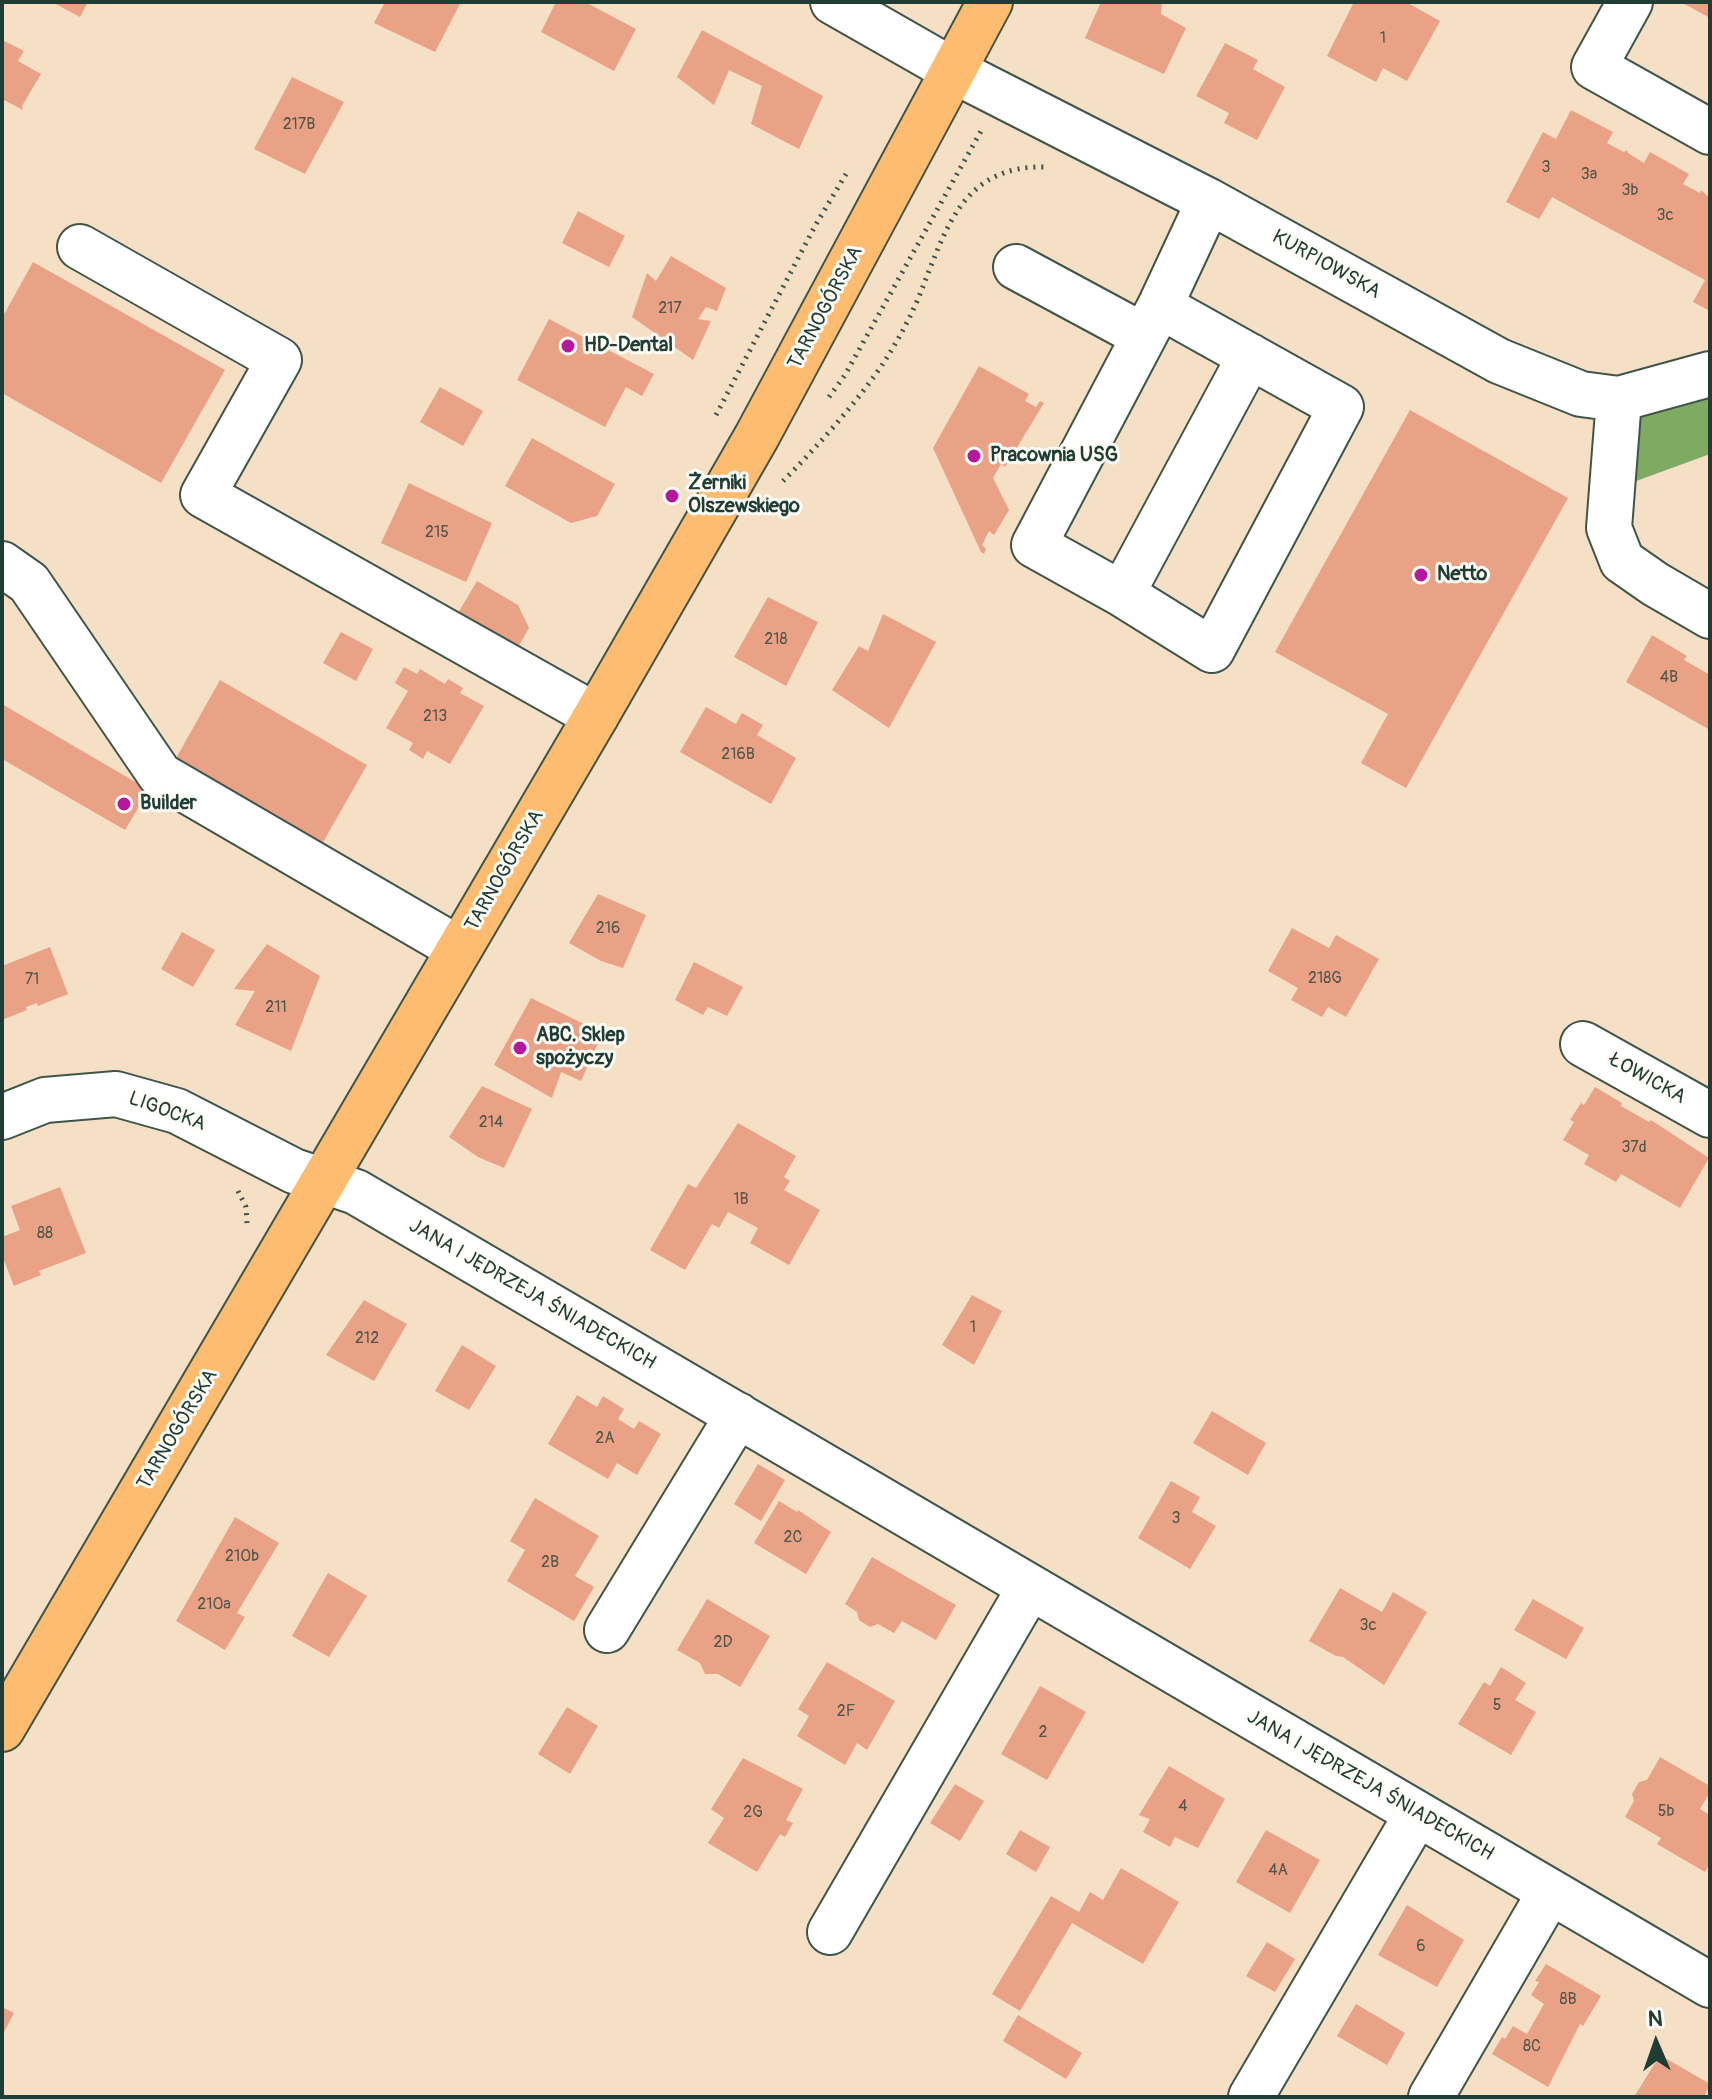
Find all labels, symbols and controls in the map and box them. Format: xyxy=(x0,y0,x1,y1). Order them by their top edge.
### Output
house number: 1 xyxy=(1380,29,1386,49)
house number: 217B xyxy=(283,115,315,135)
house number: 3 xyxy=(1542,158,1550,178)
house number: 3a xyxy=(1581,165,1597,185)
house number: 3b xyxy=(1622,181,1638,201)
house number: 3c xyxy=(1656,206,1674,226)
street label: KURPIOWSKA xyxy=(1268,225,1384,305)
street label: TARNOGÓRSKA xyxy=(783,242,869,374)
house number: 217 xyxy=(658,299,682,319)
place label: HD-Dental xyxy=(584,334,673,358)
marker: HD-Dental xyxy=(559,337,577,355)
place label: Pracownia USG xyxy=(990,444,1118,468)
marker: Pracownia USG xyxy=(965,447,983,465)
place label: Żerniki Olszewskiego xyxy=(688,472,800,519)
marker: Żerniki Olszewskiego xyxy=(663,487,681,505)
house number: 215 xyxy=(425,523,449,543)
place label: Netto xyxy=(1437,563,1487,587)
marker: Netto xyxy=(1412,566,1430,584)
house number: 218 xyxy=(764,630,788,650)
house number: 4B xyxy=(1660,668,1678,688)
house number: 213 xyxy=(423,707,447,727)
house number: 216B xyxy=(721,745,755,765)
place label: Builder xyxy=(140,792,197,816)
marker: Builder xyxy=(115,795,133,813)
street label: TARNOGÓRSKA xyxy=(461,806,549,936)
house number: 216 xyxy=(596,919,620,939)
house number: 218G xyxy=(1308,969,1342,989)
house number: 71 xyxy=(25,970,39,990)
house number: 211 xyxy=(265,998,287,1018)
place label: ABC. Sklep spożyczy xyxy=(536,1024,625,1071)
marker: ABC. Sklep spożyczy xyxy=(511,1039,529,1057)
street label: ŁOWICKA xyxy=(1604,1048,1690,1110)
street label: LIGOCKA xyxy=(125,1087,209,1137)
house number: 214 xyxy=(479,1113,503,1133)
house number: 37d xyxy=(1621,1138,1647,1158)
house number: 1B xyxy=(733,1190,749,1210)
street label: JANA I JĘDRZEJA ŚNIADECKICH xyxy=(404,1214,660,1376)
house number: 88 xyxy=(37,1224,53,1244)
house number: 1 xyxy=(970,1318,976,1338)
house number: 212 xyxy=(355,1329,379,1349)
street label: TARNOGÓRSKA xyxy=(133,1365,223,1495)
house number: 2A xyxy=(595,1429,615,1449)
house number: 3 xyxy=(1172,1509,1180,1529)
house number: 2C xyxy=(784,1528,802,1548)
house number: 210b xyxy=(225,1547,259,1567)
house number: 2B xyxy=(541,1553,559,1573)
house number: 210a xyxy=(197,1595,231,1615)
house number: 3c xyxy=(1359,1616,1377,1636)
house number: 2D xyxy=(714,1633,732,1653)
house number: 5 xyxy=(1493,1696,1501,1716)
house number: 2F xyxy=(837,1702,855,1722)
street label: JANA I JĘDRZEJA ŚNIADECKICH xyxy=(1242,1705,1498,1867)
house number: 2 xyxy=(1039,1723,1047,1743)
house number: 4 xyxy=(1178,1797,1188,1817)
house number: 5b xyxy=(1658,1802,1674,1822)
house number: 2G xyxy=(743,1803,763,1823)
house number: 4A xyxy=(1268,1861,1288,1881)
house number: 6 xyxy=(1416,1937,1426,1957)
house number: 8B xyxy=(1559,1990,1577,2010)
north arrow xyxy=(1616,2003,1696,2083)
text: N xyxy=(1647,2005,1663,2033)
house number: 8C xyxy=(1523,2037,1541,2057)

